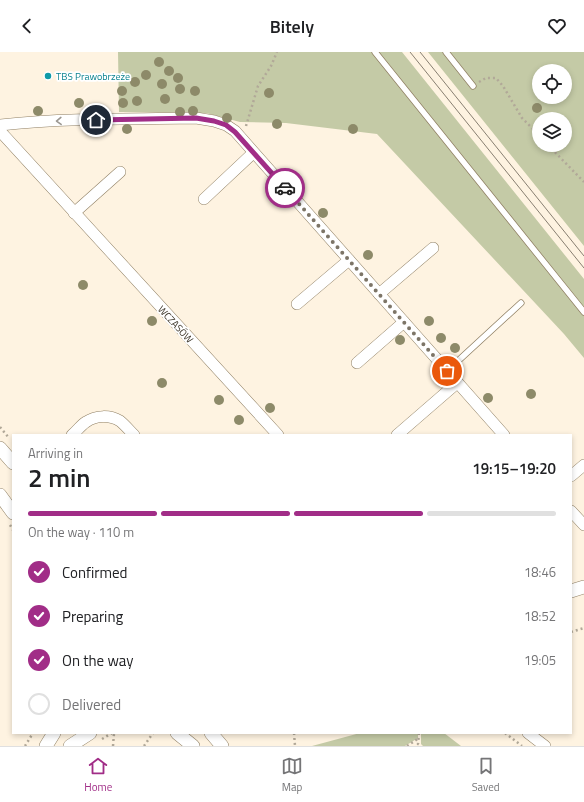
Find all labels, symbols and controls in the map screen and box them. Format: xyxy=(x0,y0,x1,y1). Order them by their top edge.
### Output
text: Bitely xyxy=(270,13,314,40)
icon: back xyxy=(16,15,38,37)
icon: heart xyxy=(546,15,568,37)
map controls xyxy=(532,64,572,152)
button: locate xyxy=(532,64,572,104)
place label: TBS Prawobrzeże xyxy=(56,69,130,84)
marker: TBS Prawobrzeże xyxy=(43,71,53,81)
pin xyxy=(79,103,113,137)
icon: home xyxy=(85,109,107,131)
button: layers xyxy=(532,112,572,152)
one-way arrow xyxy=(56,116,62,125)
courier xyxy=(265,168,305,208)
icon: car xyxy=(274,177,296,199)
street label: WCZASÓW xyxy=(154,302,197,347)
pin xyxy=(430,354,464,388)
icon: bag xyxy=(436,360,458,382)
text: Arriving in xyxy=(28,443,83,463)
text: 19:15–19:20 xyxy=(472,457,556,480)
text: 2 min xyxy=(28,458,91,497)
text: On the way · 110 m xyxy=(28,522,134,542)
icon: check xyxy=(28,561,50,583)
text: Confirmed xyxy=(62,561,127,584)
text: 18:46 xyxy=(524,562,556,582)
icon: check xyxy=(28,605,50,627)
text: Preparing xyxy=(62,605,123,628)
text: 18:52 xyxy=(524,606,556,626)
icon: check xyxy=(28,649,50,671)
text: On the way xyxy=(62,649,134,672)
text: 19:05 xyxy=(524,650,556,670)
text: Delivered xyxy=(62,693,121,716)
tab: Home xyxy=(84,755,112,795)
tab: Map xyxy=(281,755,303,795)
tab: Saved xyxy=(472,755,500,795)

